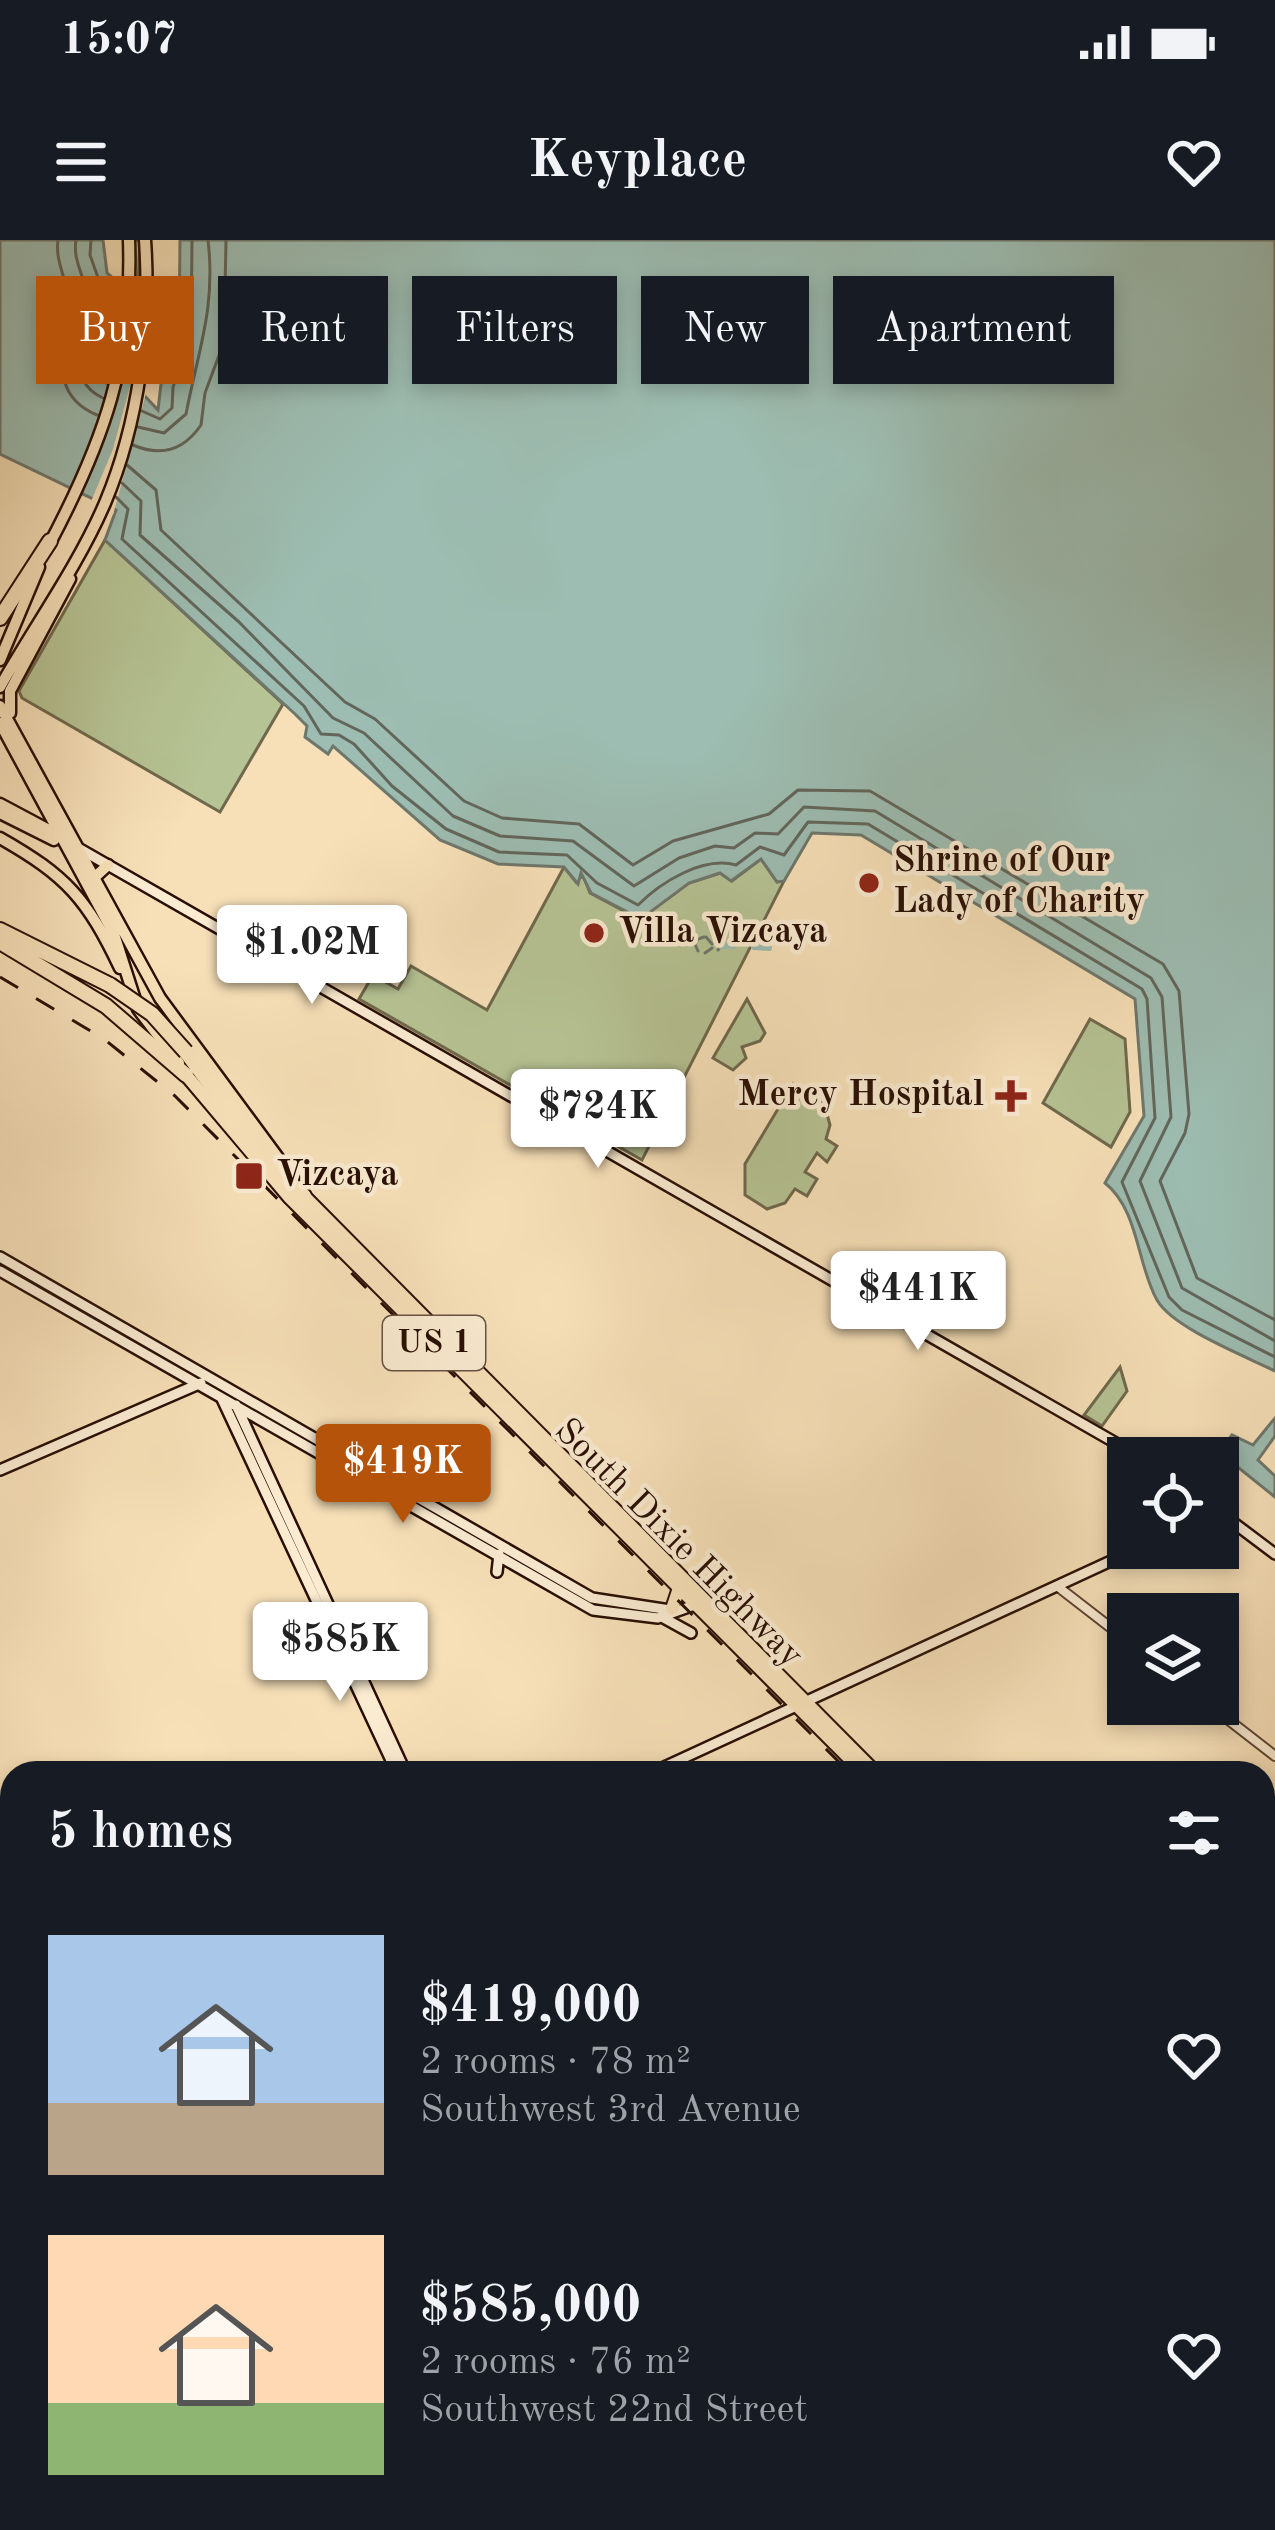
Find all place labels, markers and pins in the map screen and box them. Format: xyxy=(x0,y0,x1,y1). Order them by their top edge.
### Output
place label: Shrine of Our Lady of Charity xyxy=(893,844,1145,921)
marker: Shrine of Our Lady of Charity xyxy=(856,870,882,896)
pin: $1.02M xyxy=(214,905,410,1007)
place label: Villa Vizcaya xyxy=(618,915,827,951)
marker: Villa Vizcaya xyxy=(581,920,607,946)
pin: $724K xyxy=(514,1069,682,1171)
place label: Mercy Hospital xyxy=(738,1078,984,1114)
marker: Mercy Hospital xyxy=(995,1080,1027,1112)
place label: Vizcaya xyxy=(276,1158,399,1194)
marker: Vizcaya xyxy=(233,1160,265,1192)
pin: $441K xyxy=(834,1251,1002,1353)
pin: $419K xyxy=(319,1424,487,1526)
pin: $585K xyxy=(256,1602,424,1704)

